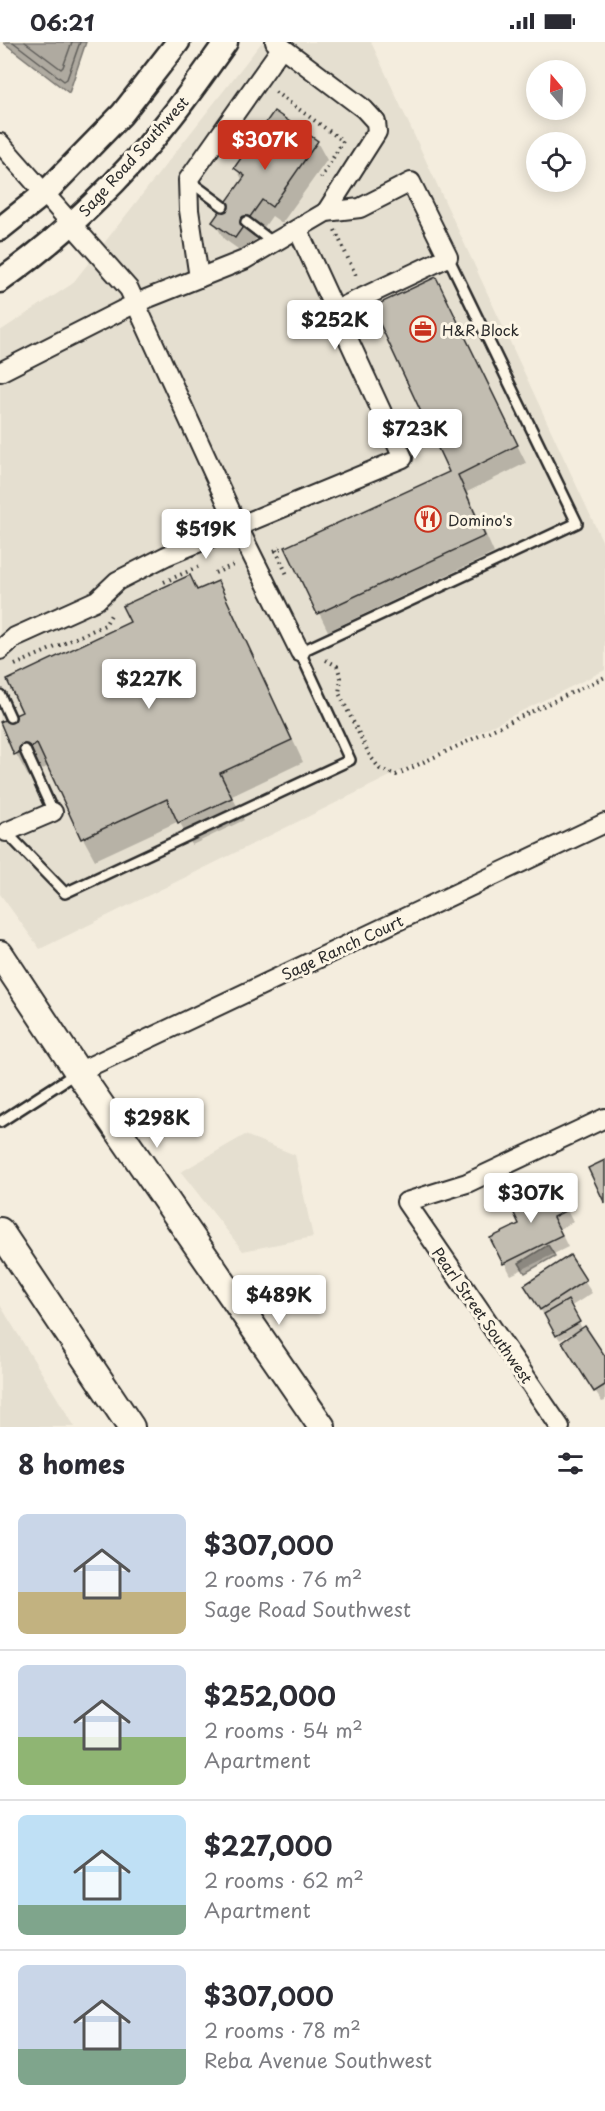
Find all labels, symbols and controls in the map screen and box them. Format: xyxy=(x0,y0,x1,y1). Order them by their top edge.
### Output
text: 06:21 xyxy=(30,5,94,38)
north arrow xyxy=(526,60,586,120)
map controls xyxy=(526,60,586,192)
street label: Sage Road Southwest xyxy=(73,91,193,221)
pin: $307K xyxy=(223,120,307,171)
text: $307K xyxy=(232,124,298,154)
button: locate xyxy=(526,132,586,192)
pin: $252K xyxy=(293,300,377,351)
text: $252K xyxy=(301,304,369,334)
office icon: H&R Block xyxy=(408,314,438,344)
place label: H&R Block xyxy=(442,318,520,341)
pin: $723K xyxy=(373,409,457,460)
text: $723K xyxy=(382,413,448,443)
restaurant icon: Domino's xyxy=(413,504,443,534)
place label: Domino's xyxy=(448,508,513,531)
pin: $519K xyxy=(164,509,248,560)
text: $519K xyxy=(176,513,236,543)
pin: $227K xyxy=(107,659,191,710)
text: $227K xyxy=(116,663,182,693)
street label: Sage Ranch Court xyxy=(277,909,407,985)
pin: $298K xyxy=(115,1098,199,1149)
text: $298K xyxy=(124,1102,190,1132)
pin: $307K xyxy=(489,1173,573,1224)
text: $307K xyxy=(498,1177,564,1207)
street label: Pearl Street Southwest xyxy=(427,1242,539,1388)
pin: $489K xyxy=(237,1275,321,1326)
text: $489K xyxy=(246,1279,312,1309)
text: 8 homes xyxy=(18,1444,125,1483)
icon: filters xyxy=(554,1447,587,1480)
text: $307,000 xyxy=(204,1525,334,1564)
icon: home xyxy=(66,1538,138,1610)
text: 2 rooms · 76 m² xyxy=(204,1564,362,1594)
text: Sage Road Southwest xyxy=(204,1594,411,1624)
text: $252,000 xyxy=(204,1676,336,1715)
icon: home xyxy=(66,1689,138,1761)
text: 2 rooms · 54 m² xyxy=(204,1715,363,1745)
text: Apartment xyxy=(204,1745,311,1775)
text: $227,000 xyxy=(204,1826,333,1865)
icon: home xyxy=(66,1839,138,1911)
text: 2 rooms · 62 m² xyxy=(204,1865,364,1895)
text: Apartment xyxy=(204,1895,311,1925)
text: $307,000 xyxy=(204,1976,334,2015)
icon: home xyxy=(66,1989,138,2061)
text: 2 rooms · 78 m² xyxy=(204,2015,361,2045)
text: Reba Avenue Southwest xyxy=(204,2045,432,2075)

